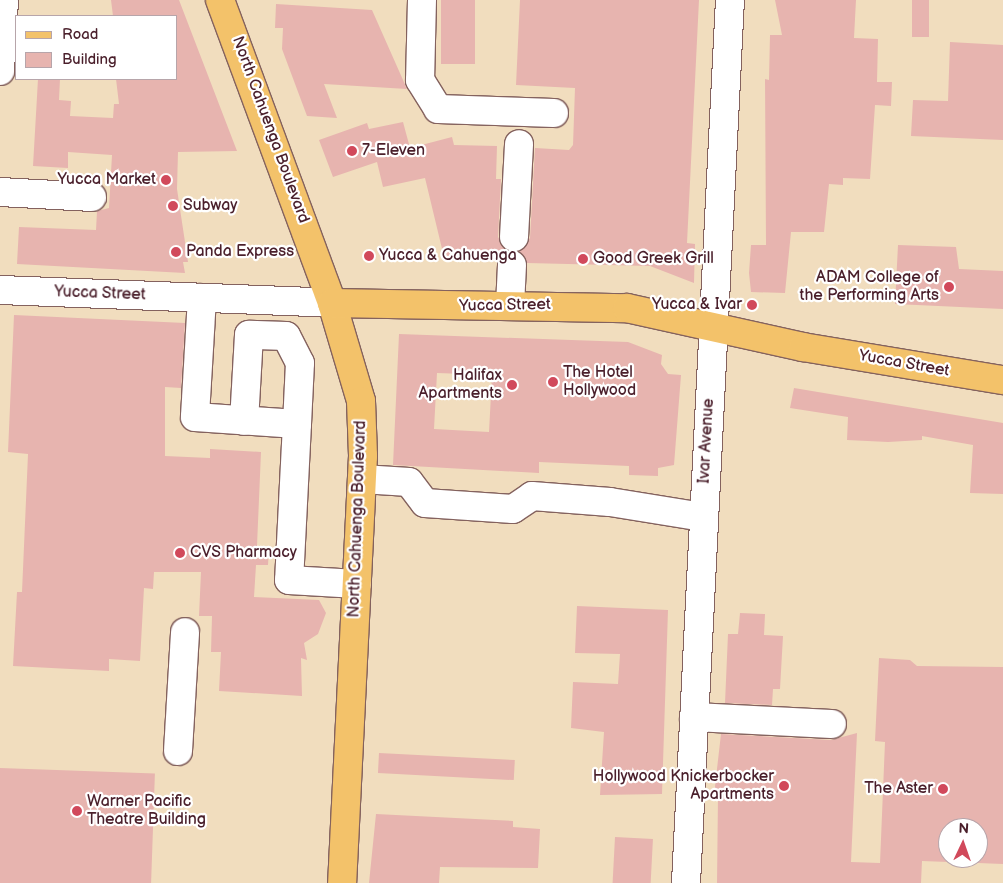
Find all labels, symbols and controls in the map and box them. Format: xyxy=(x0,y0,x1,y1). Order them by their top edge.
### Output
legend xyxy=(15,15,178,80)
text: Road xyxy=(62,25,98,44)
street label: North Cahuenga Boulevard xyxy=(227,34,313,226)
text: Building xyxy=(62,50,117,69)
place label: 7-Eleven xyxy=(362,141,425,161)
marker: 7-Eleven xyxy=(346,145,358,157)
place label: Yucca Market xyxy=(58,170,156,190)
marker: Yucca Market xyxy=(160,174,172,186)
place label: Subway xyxy=(183,196,237,216)
marker: Subway xyxy=(167,200,179,212)
place label: Panda Express xyxy=(186,242,294,262)
marker: Panda Express xyxy=(170,246,182,258)
place label: Yucca & Cahuenga xyxy=(379,246,517,266)
place label: Good Greek Grill xyxy=(593,249,714,269)
marker: Yucca & Cahuenga xyxy=(363,250,375,262)
marker: Good Greek Grill xyxy=(577,253,589,265)
place label: ADAM College of the Performing Arts xyxy=(800,268,939,306)
marker: ADAM College of the Performing Arts xyxy=(943,281,955,293)
street label: Yucca Street xyxy=(54,283,146,305)
place label: Yucca & Ivar xyxy=(652,295,742,315)
street label: Yucca Street xyxy=(459,296,551,316)
marker: Yucca & Ivar xyxy=(746,299,758,311)
street label: Yucca Street xyxy=(857,347,951,381)
place label: The Hotel Hollywood xyxy=(563,363,636,401)
place label: Halifax Apartments xyxy=(419,366,502,404)
marker: The Hotel Hollywood xyxy=(547,376,559,388)
marker: Halifax Apartments xyxy=(506,379,518,391)
street label: Ivar Avenue xyxy=(695,398,719,484)
street label: North Cahuenga Boulevard xyxy=(345,420,371,618)
place label: CVS Pharmacy xyxy=(190,543,297,563)
marker: CVS Pharmacy xyxy=(174,547,186,559)
place label: Hollywood Knickerbocker Apartments xyxy=(593,767,774,805)
place label: The Aster xyxy=(864,779,933,799)
marker: Hollywood Knickerbocker Apartments xyxy=(778,780,790,792)
marker: The Aster xyxy=(937,783,949,795)
place label: Warner Pacific Theatre Building xyxy=(87,792,206,830)
marker: Warner Pacific Theatre Building xyxy=(71,805,83,817)
north arrow xyxy=(938,818,988,868)
text: N xyxy=(958,820,969,837)

